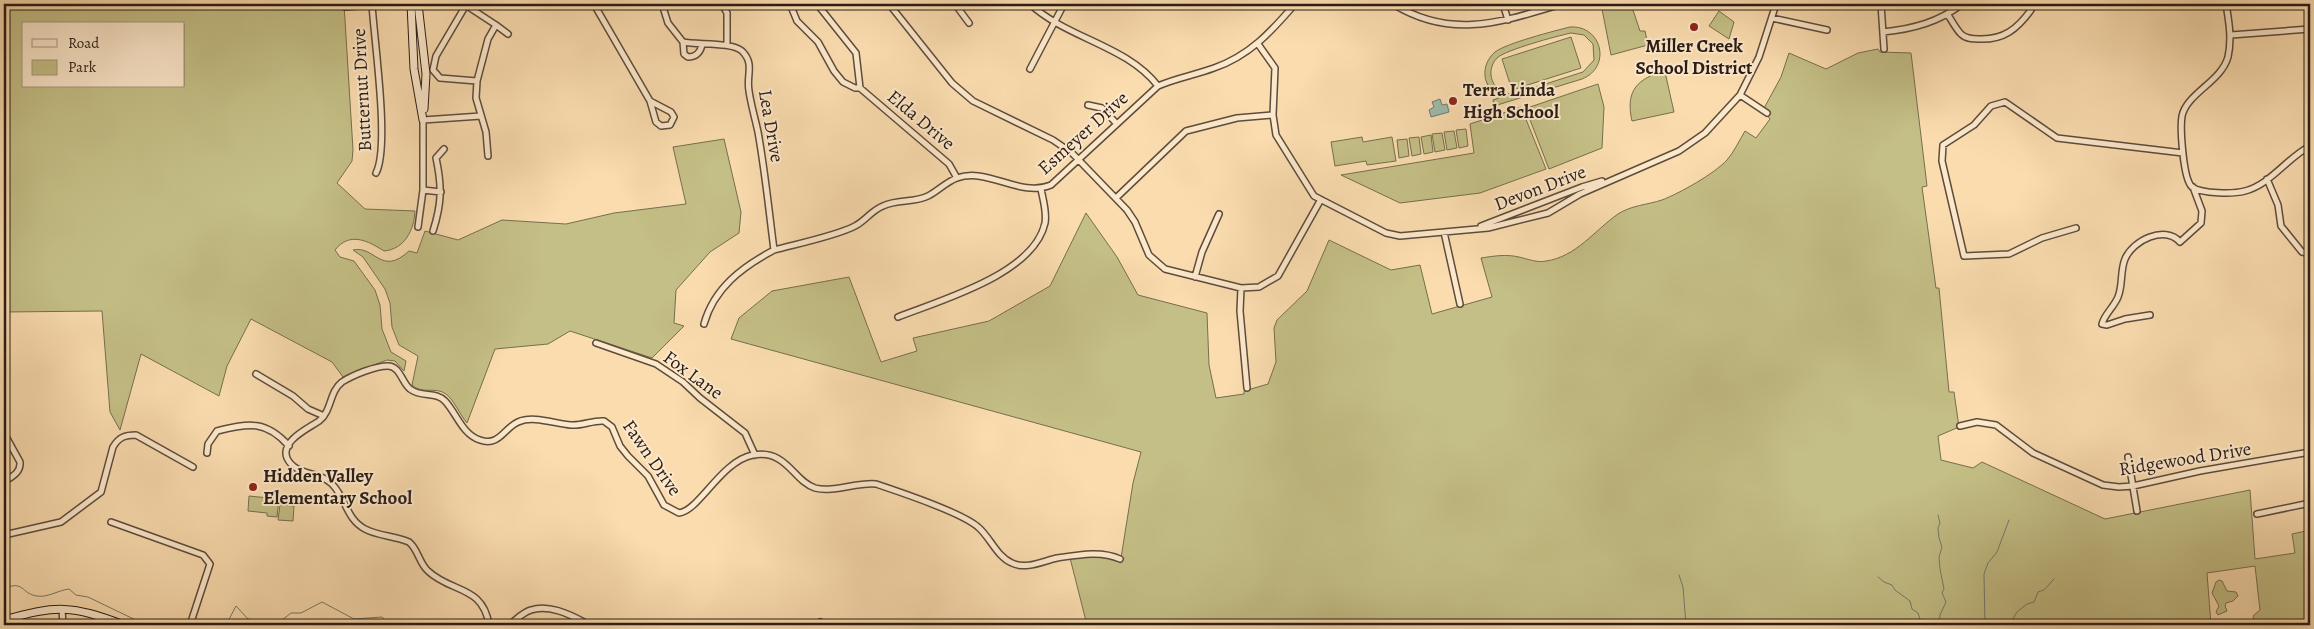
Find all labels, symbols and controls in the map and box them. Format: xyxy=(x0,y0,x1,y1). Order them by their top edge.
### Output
marker: Miller Creek School District xyxy=(1688,21,1700,33)
legend xyxy=(22,22,185,88)
street label: Butternut Drive xyxy=(346,28,378,152)
text: Road xyxy=(68,33,100,53)
place label: Miller Creek School District xyxy=(1636,33,1753,81)
text: Park xyxy=(68,57,97,77)
place label: Terra Linda High School xyxy=(1463,77,1559,125)
street label: Elda Drive xyxy=(881,84,961,156)
street label: Esmeyer Drive xyxy=(1032,85,1134,181)
street label: Lea Drive xyxy=(752,88,790,164)
marker: Terra Linda High School xyxy=(1447,95,1459,107)
street label: Devon Drive xyxy=(1490,159,1590,217)
street label: Fox Lane xyxy=(658,344,728,406)
street label: Fawn Drive xyxy=(616,415,688,501)
street label: Ridgewood Drive xyxy=(2117,436,2253,482)
place label: Hidden Valley Elementary School xyxy=(263,463,412,511)
marker: Hidden Valley Elementary School xyxy=(247,481,259,493)

